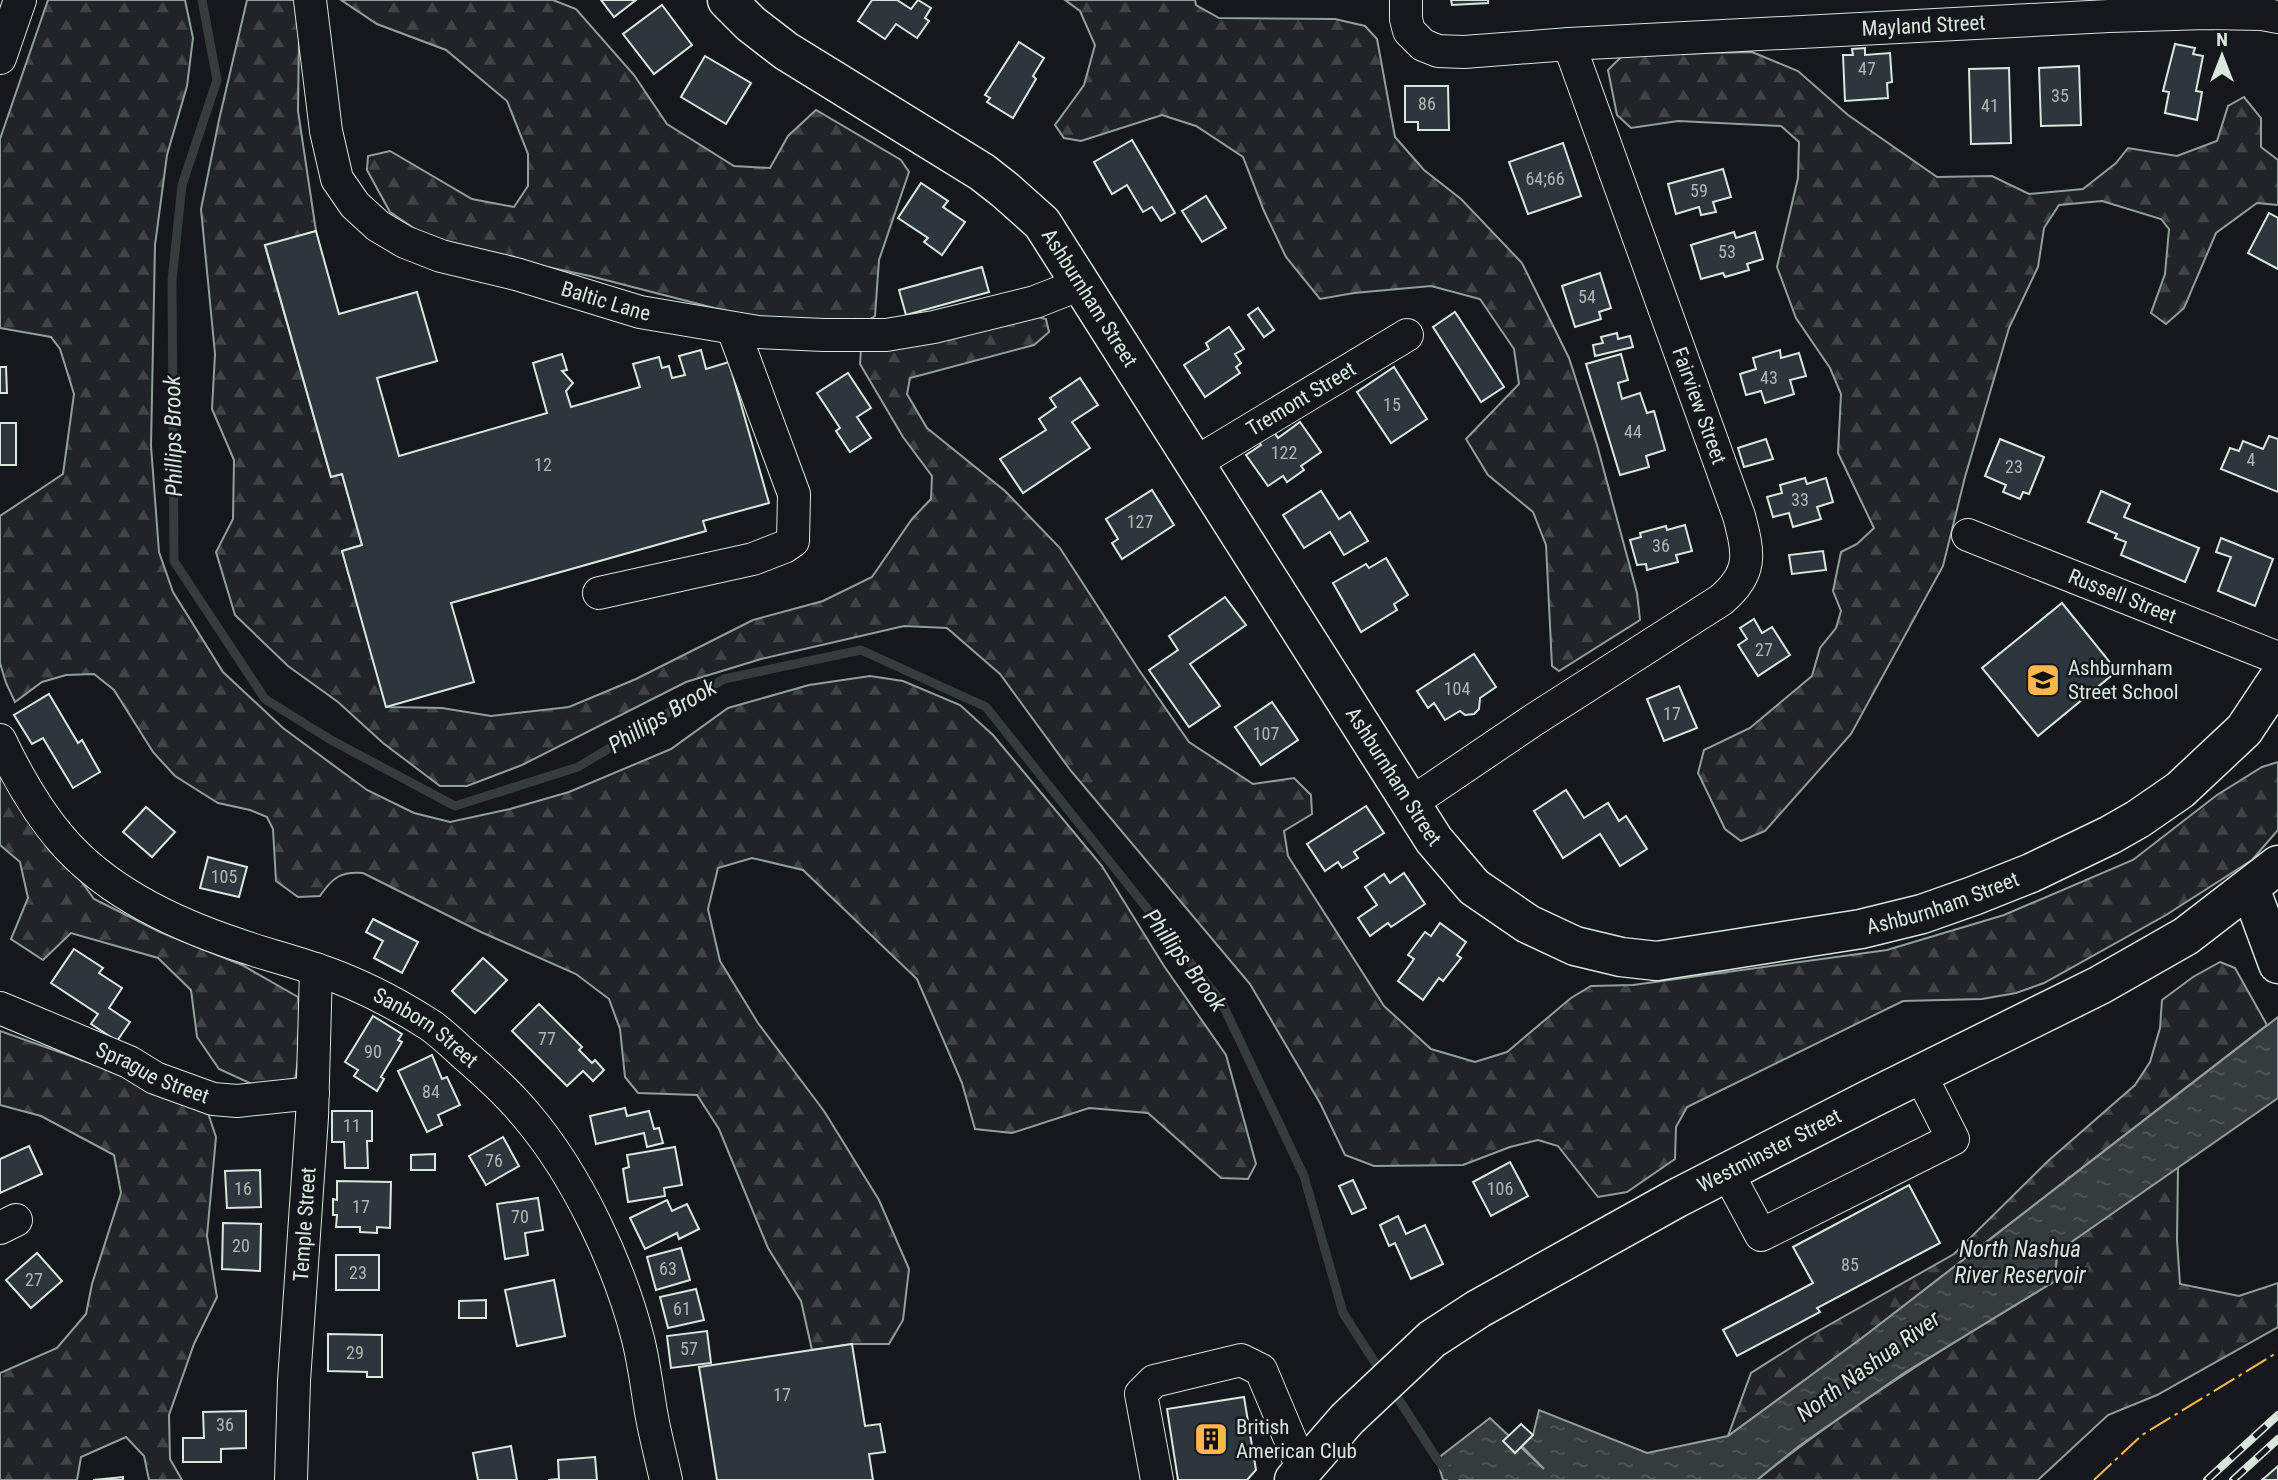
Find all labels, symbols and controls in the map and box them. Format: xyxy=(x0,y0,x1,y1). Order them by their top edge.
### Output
street label: Mayland Street xyxy=(1861,10,1986,41)
north arrow xyxy=(2187,21,2257,91)
text: N xyxy=(2216,28,2228,51)
house number: 47 xyxy=(1858,58,1876,79)
house number: 35 xyxy=(2051,85,2069,106)
house number: 86 xyxy=(1418,93,1436,114)
house number: 41 xyxy=(1981,95,1999,116)
house number: 64;66 xyxy=(1525,168,1565,189)
house number: 59 xyxy=(1690,180,1708,201)
street label: Ashburnham Street xyxy=(1037,224,1142,371)
house number: 53 xyxy=(1718,241,1736,262)
street label: Baltic Lane xyxy=(558,277,652,326)
house number: 54 xyxy=(1578,286,1596,307)
street label: Fairview Street xyxy=(1667,344,1731,467)
street label: Tremont Street xyxy=(1242,357,1360,441)
house number: 43 xyxy=(1760,367,1778,388)
water label: Phillips Brook xyxy=(159,374,188,497)
house number: 15 xyxy=(1383,394,1401,415)
house number: 44 xyxy=(1624,421,1642,442)
house number: 122 xyxy=(1271,442,1297,463)
house number: 4 xyxy=(2247,449,2256,470)
house number: 12 xyxy=(534,454,552,475)
house number: 23 xyxy=(2005,456,2023,477)
house number: 33 xyxy=(1791,489,1809,510)
house number: 127 xyxy=(1127,511,1153,532)
house number: 36 xyxy=(1652,535,1670,556)
street label: Russell Street xyxy=(2065,564,2180,628)
house number: 27 xyxy=(1755,639,1773,660)
place label: Ashburnham Street School xyxy=(2068,656,2179,704)
school or university icon: Ashburnham Street School xyxy=(2024,661,2062,699)
water label: Phillips Brook xyxy=(603,673,722,759)
house number: 104 xyxy=(1444,678,1470,699)
street label: Ashburnham Street xyxy=(1341,703,1446,851)
house number: 17 xyxy=(1663,703,1681,724)
house number: 107 xyxy=(1253,723,1279,744)
house number: 105 xyxy=(211,866,237,887)
street label: Ashburnham Street xyxy=(1864,867,2022,939)
water label: Phillips Brook xyxy=(1137,904,1232,1018)
street label: Sanborn Street xyxy=(369,983,483,1073)
house number: 77 xyxy=(538,1028,556,1049)
street label: Sprague Street xyxy=(92,1038,212,1109)
house number: 90 xyxy=(364,1041,382,1062)
house number: 84 xyxy=(422,1081,440,1102)
street label: Westminster Street xyxy=(1693,1104,1845,1197)
house number: 11 xyxy=(343,1115,361,1136)
house number: 76 xyxy=(485,1150,503,1171)
street label: Temple Street xyxy=(289,1166,321,1282)
house number: 16 xyxy=(234,1178,252,1199)
house number: 106 xyxy=(1487,1178,1513,1199)
house number: 17 xyxy=(352,1196,370,1217)
house number: 70 xyxy=(511,1206,529,1227)
house number: 20 xyxy=(232,1235,250,1256)
water label: North Nashua River Reservoir xyxy=(1954,1236,2087,1289)
house number: 85 xyxy=(1841,1254,1859,1275)
house number: 63 xyxy=(659,1258,677,1279)
house number: 23 xyxy=(349,1262,367,1283)
house number: 27 xyxy=(25,1269,43,1290)
house number: 61 xyxy=(673,1298,691,1319)
water label: North Nashua River xyxy=(1791,1305,1946,1428)
house number: 57 xyxy=(680,1338,698,1359)
house number: 29 xyxy=(346,1342,364,1363)
house number: 17 xyxy=(773,1384,791,1405)
house number: 36 xyxy=(216,1414,234,1435)
place label: British American Club xyxy=(1236,1415,1357,1463)
building icon: British American Club xyxy=(1192,1420,1230,1458)

